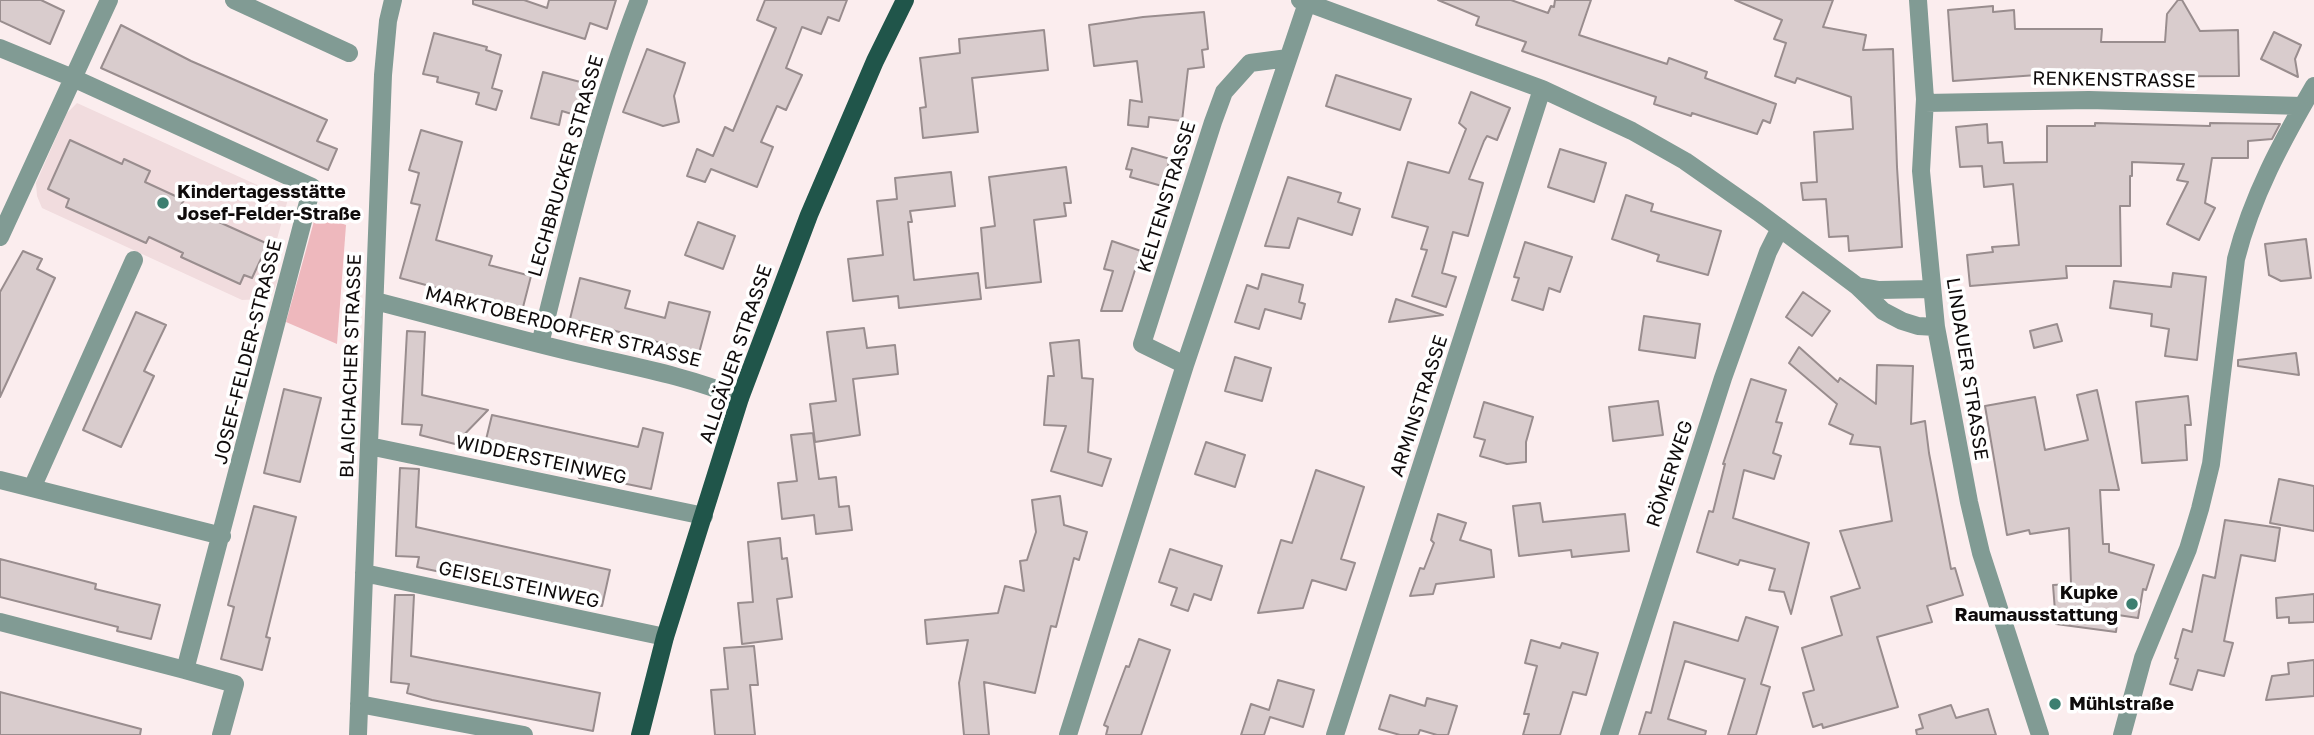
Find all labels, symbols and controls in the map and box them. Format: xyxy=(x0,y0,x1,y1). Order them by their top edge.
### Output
street label: LECHBRUCKER STRASSE xyxy=(523,53,609,279)
street label: RENKENSTRASSE xyxy=(2032,67,2196,93)
street label: KELTENSTRASSE xyxy=(1133,119,1201,275)
place label: Kindertagesstätte Josef-Felder-Straße xyxy=(177,181,361,225)
marker: Kindertagesstätte Josef-Felder-Straße xyxy=(155,195,171,211)
street label: JOSEF-FELDER-STRASSE xyxy=(209,237,287,467)
street label: BLAICHACHER STRASSE xyxy=(336,254,366,478)
street label: ALLGÄUER STRASSE xyxy=(695,262,777,446)
street label: LINDAUER STRASSE xyxy=(1941,276,1993,462)
street label: MARKTOBERDORFER STRASSE xyxy=(423,282,703,372)
street label: ARMINSTRASSE xyxy=(1385,332,1453,480)
street label: RÖMERWEG xyxy=(1642,418,1698,530)
street label: WIDDERSTEINWEG xyxy=(453,431,629,489)
street label: GEISELSTEINWEG xyxy=(436,557,602,613)
place label: Kupke Raumausstattung xyxy=(1954,582,2118,626)
marker: Kupke Raumausstattung xyxy=(2124,596,2140,612)
place label: Mühlstraße xyxy=(2069,693,2174,715)
marker: Mühlstraße xyxy=(2047,696,2063,712)

